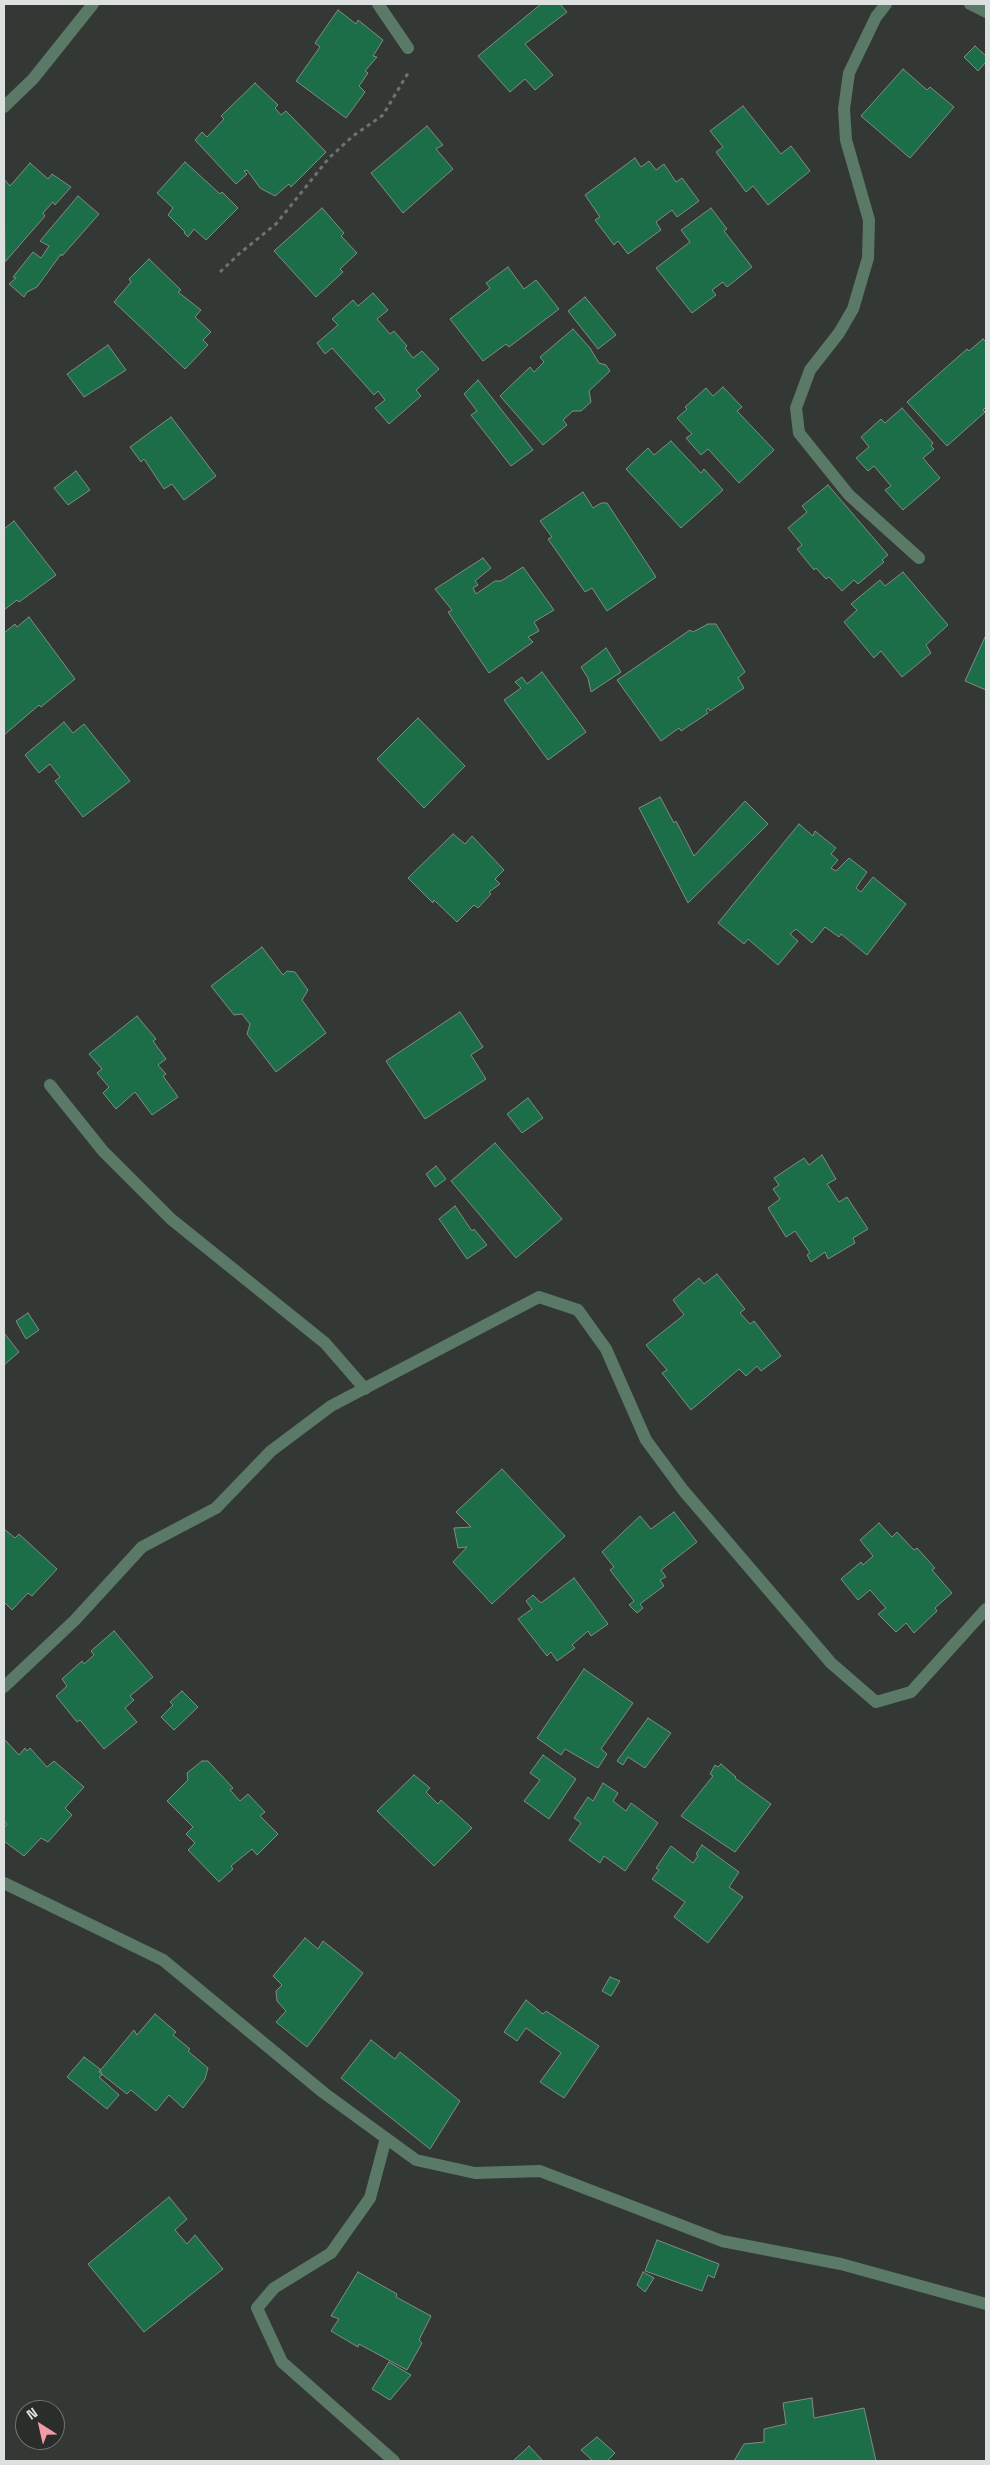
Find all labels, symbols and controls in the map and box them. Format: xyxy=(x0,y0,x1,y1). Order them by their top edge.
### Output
north arrow xyxy=(15,2400,65,2450)
text: N xyxy=(23,2403,41,2424)

